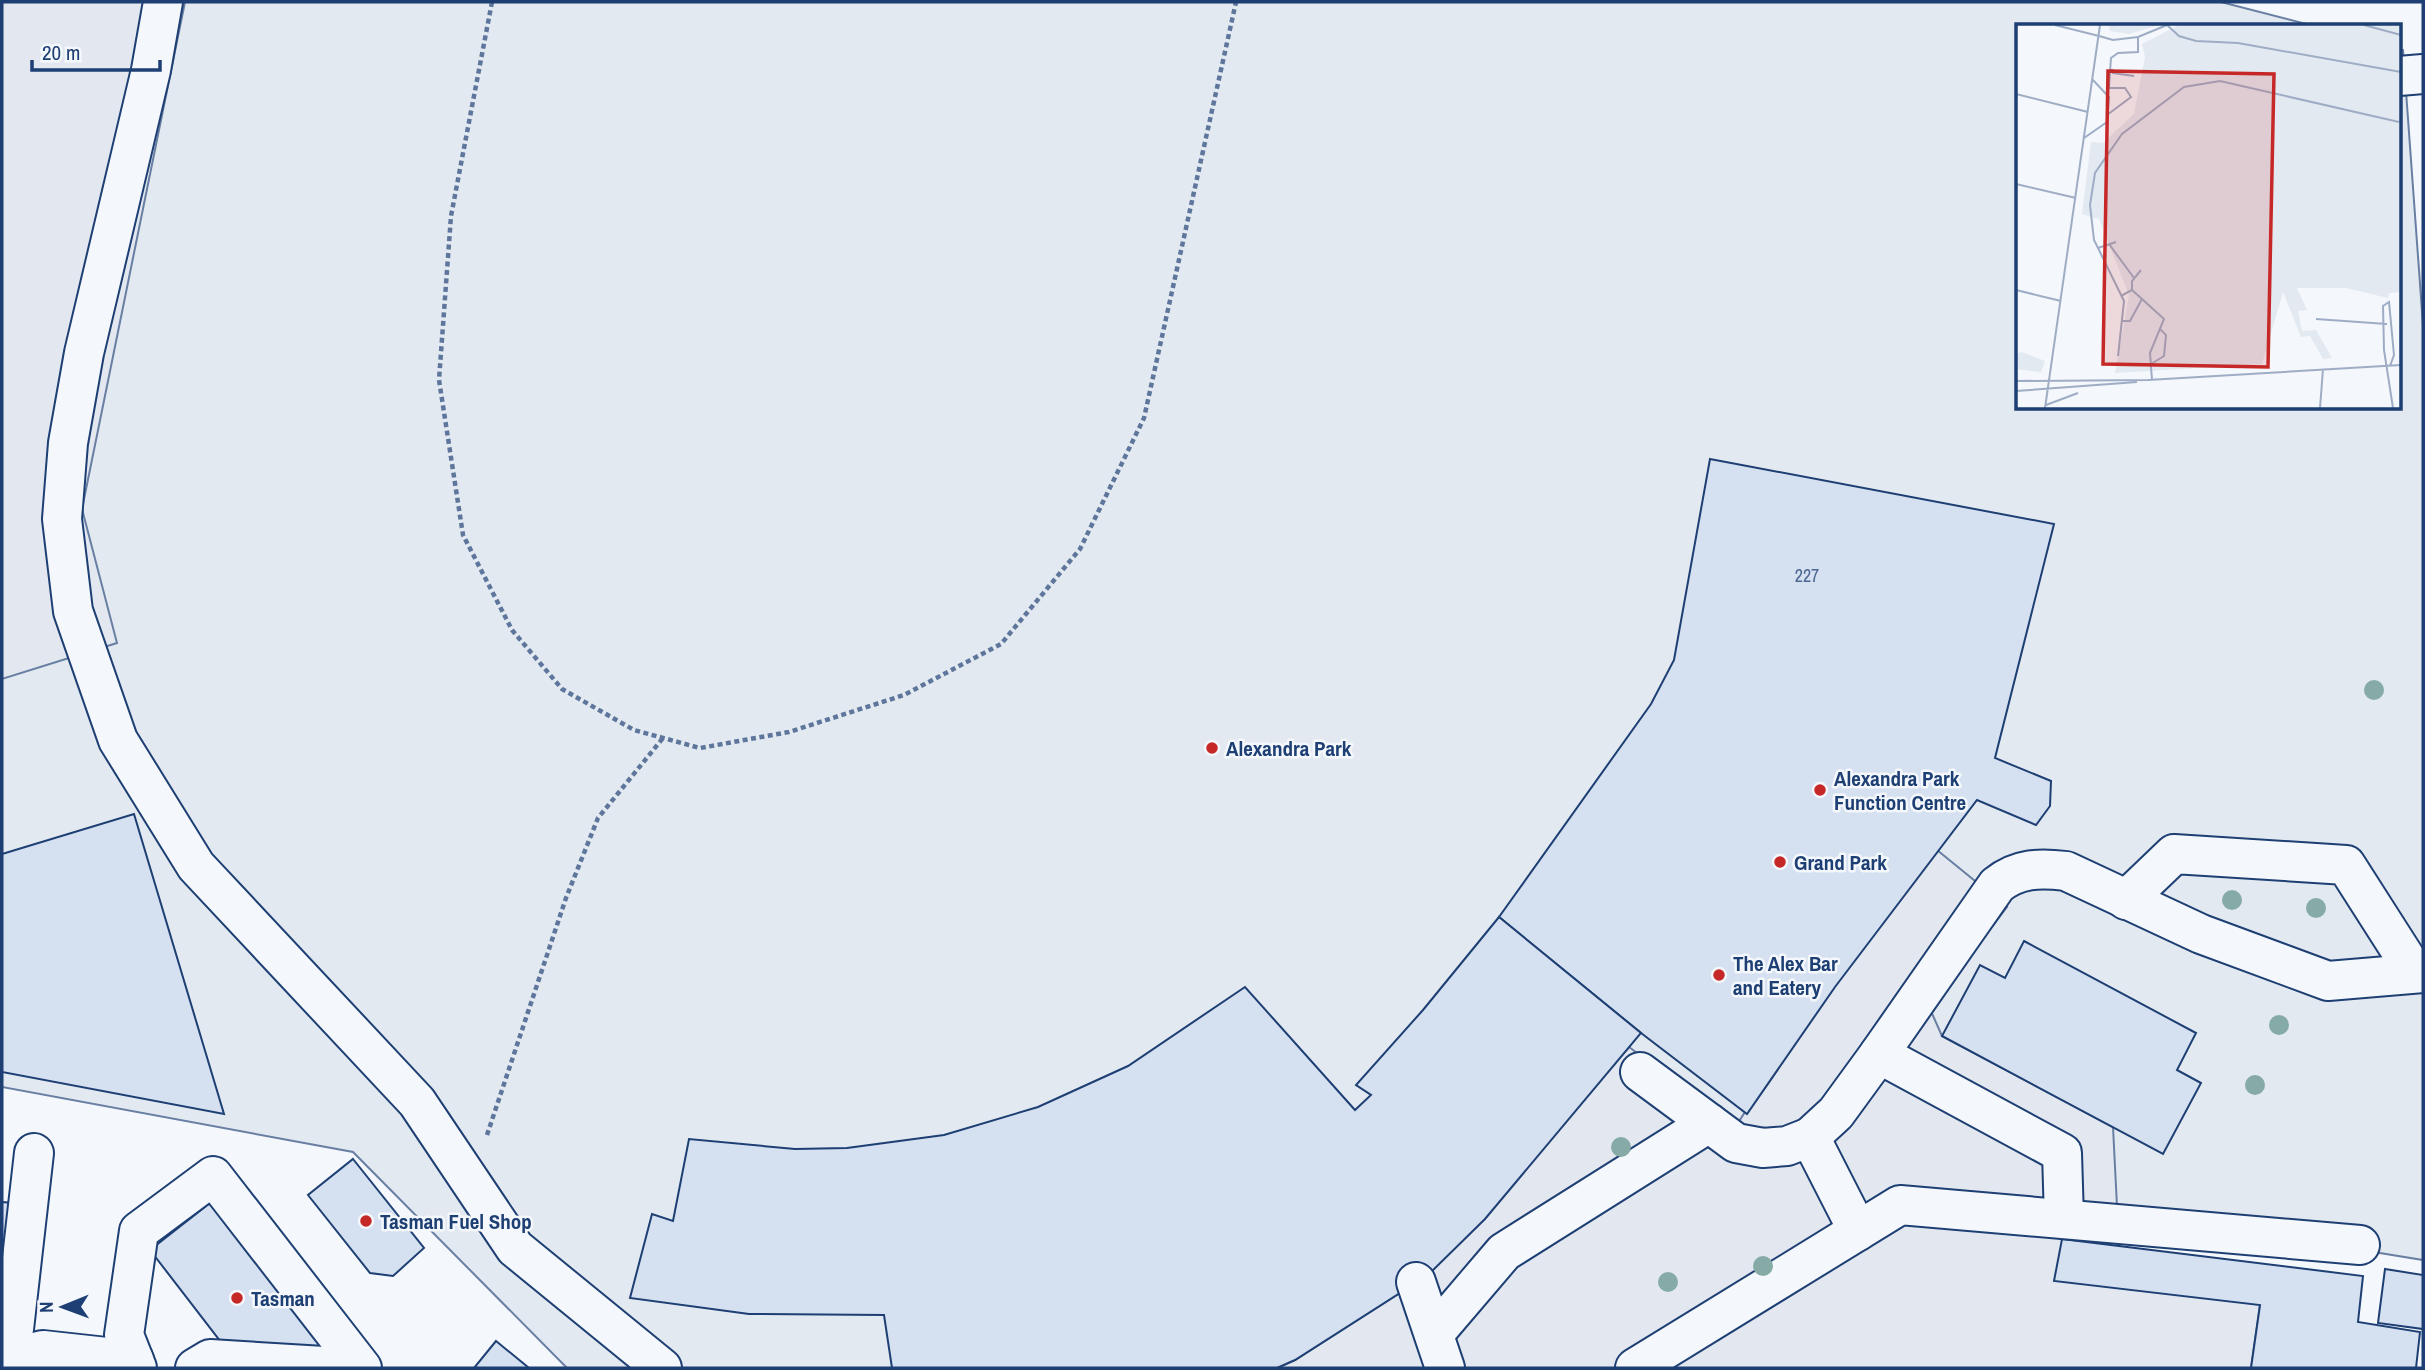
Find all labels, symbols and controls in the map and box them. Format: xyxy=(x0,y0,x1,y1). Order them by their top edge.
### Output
inset map xyxy=(2016,24,2400,410)
scale bar xyxy=(32,28,159,72)
text: 20 m xyxy=(42,38,80,67)
house number: 227 xyxy=(1795,563,1819,588)
place label: Alexandra Park xyxy=(1226,734,1352,763)
marker: Alexandra Park xyxy=(1204,740,1220,756)
place label: Alexandra Park Function Centre xyxy=(1834,764,1966,817)
marker: Alexandra Park Function Centre xyxy=(1812,782,1828,798)
place label: Grand Park xyxy=(1794,848,1887,877)
marker: Grand Park xyxy=(1772,854,1788,870)
place label: The Alex Bar and Eatery xyxy=(1733,949,1838,1002)
marker: The Alex Bar and Eatery xyxy=(1711,967,1727,983)
place label: Tasman Fuel Shop xyxy=(380,1207,532,1236)
marker: Tasman Fuel Shop xyxy=(358,1213,374,1229)
north arrow xyxy=(28,1272,98,1342)
place label: Tasman xyxy=(251,1284,315,1313)
marker: Tasman xyxy=(229,1290,245,1306)
text: N xyxy=(33,1301,59,1313)

